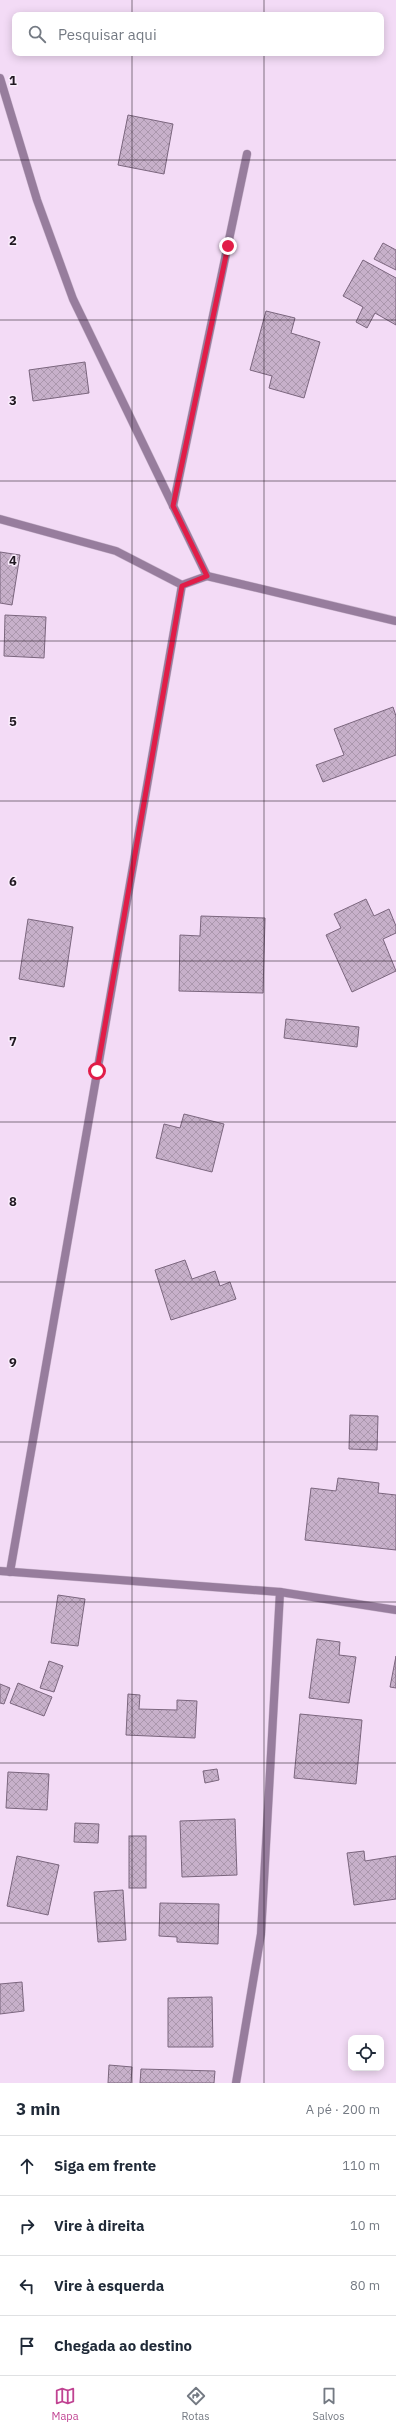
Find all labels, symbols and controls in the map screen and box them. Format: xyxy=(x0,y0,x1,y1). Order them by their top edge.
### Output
search box xyxy=(12,12,384,56)
icon: search xyxy=(26,23,48,45)
text: Pesquisar aqui xyxy=(58,25,157,44)
text: 1 xyxy=(9,72,17,89)
text: 2 xyxy=(9,232,17,249)
route end xyxy=(219,237,237,255)
text: 3 xyxy=(9,392,17,409)
text: 4 xyxy=(9,552,17,569)
text: 5 xyxy=(9,713,17,730)
text: 6 xyxy=(9,873,17,890)
text: 7 xyxy=(9,1033,17,1050)
route start xyxy=(88,1062,106,1080)
text: 8 xyxy=(9,1193,17,1210)
text: 9 xyxy=(9,1354,17,1371)
map controls xyxy=(348,2035,384,2071)
button: locate xyxy=(348,2035,384,2071)
text: 3 min xyxy=(16,2098,60,2120)
text: A pé · 200 m xyxy=(306,2101,380,2118)
icon: ahead xyxy=(16,2155,38,2177)
text: Siga em frente xyxy=(54,2156,156,2175)
text: 110 m xyxy=(342,2157,380,2174)
icon: right xyxy=(16,2215,38,2237)
text: Vire à direita xyxy=(54,2216,144,2235)
text: 10 m xyxy=(350,2217,380,2234)
icon: left xyxy=(16,2275,38,2297)
text: Vire à esquerda xyxy=(54,2276,164,2295)
text: 80 m xyxy=(350,2277,380,2294)
icon: arrive xyxy=(16,2335,38,2357)
text: Chegada ao destino xyxy=(54,2336,192,2355)
tab: Mapa xyxy=(51,2385,79,2423)
tab: Rotas xyxy=(181,2385,210,2423)
tab: Salvos xyxy=(313,2385,345,2423)

